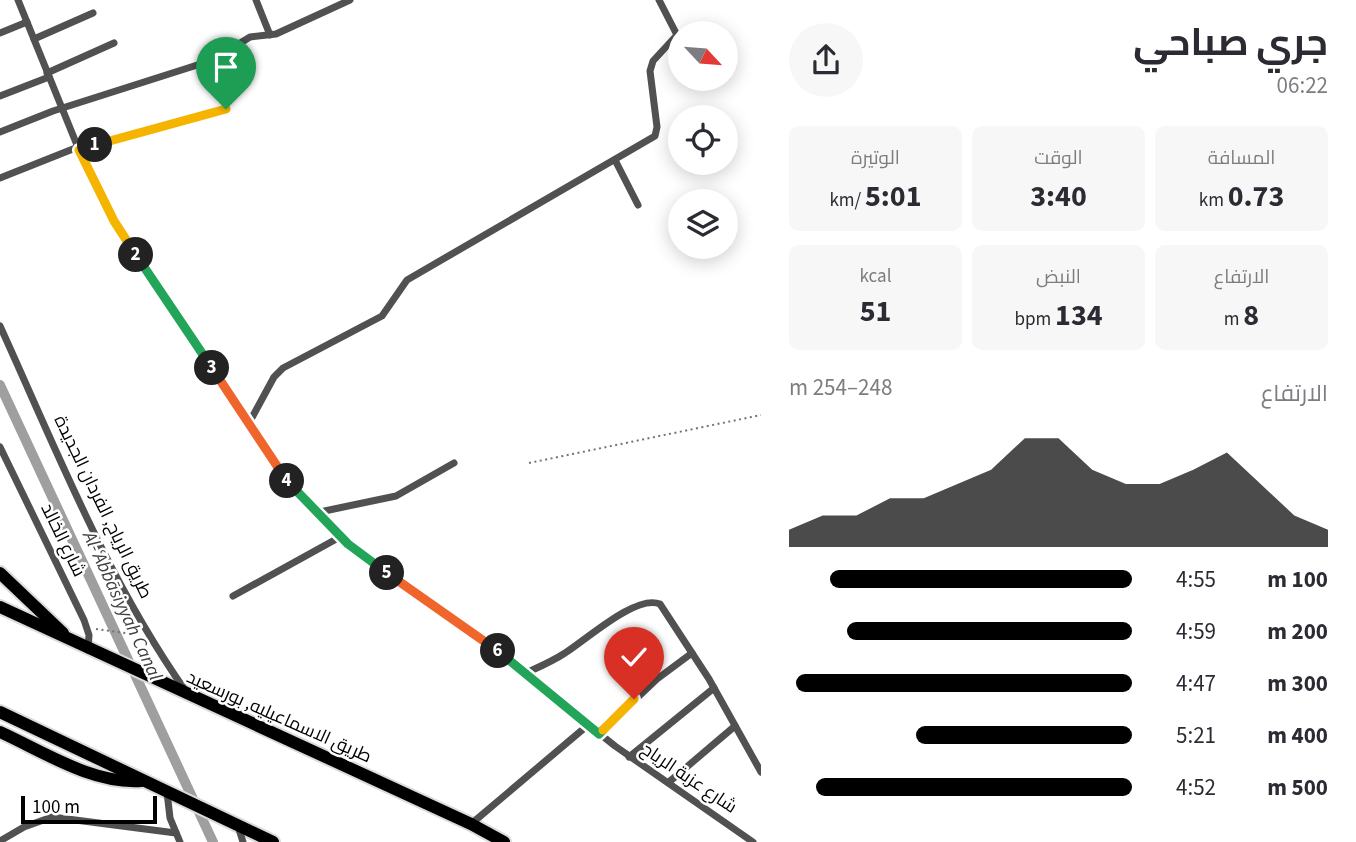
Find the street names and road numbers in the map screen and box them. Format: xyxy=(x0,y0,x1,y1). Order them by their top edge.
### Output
street label: طريق الرياح, الفردان الجديدة xyxy=(48,411,158,603)
street label: شارع الخالد xyxy=(34,499,92,581)
street label: طريق الاسماعيليه, بورسعيد xyxy=(183,665,375,769)
street label: شارع عزبة الرياح xyxy=(636,737,742,819)

